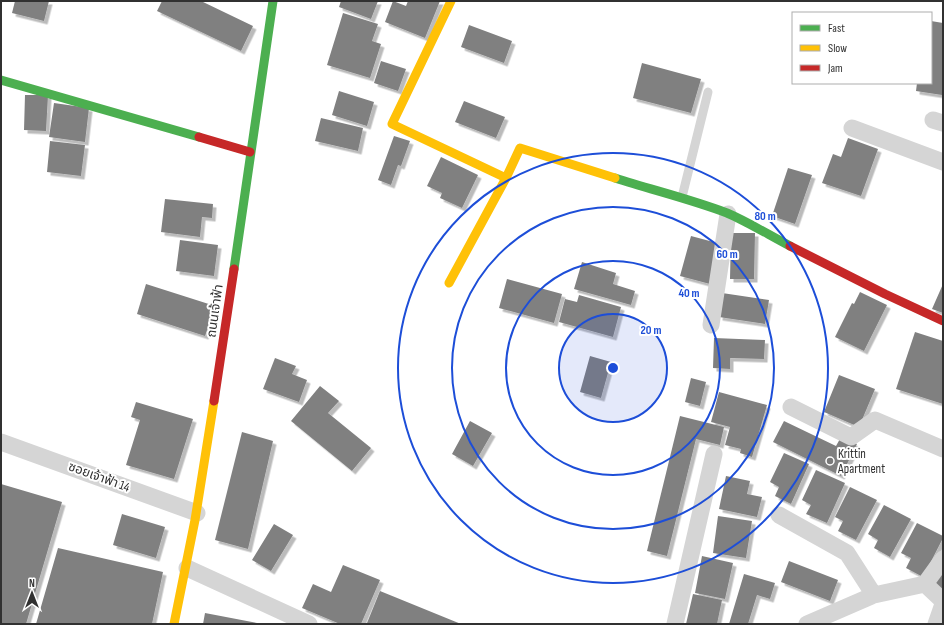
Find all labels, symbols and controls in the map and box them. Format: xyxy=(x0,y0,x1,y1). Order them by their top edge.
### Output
legend xyxy=(792,12,932,84)
text: Fast xyxy=(828,21,845,36)
text: Slow xyxy=(828,41,847,56)
text: Jam xyxy=(827,61,843,76)
text: 80 m xyxy=(754,209,776,224)
text: 60 m xyxy=(716,247,738,262)
street label: ถนนเจ้าฟ้า xyxy=(203,283,227,339)
text: 40 m xyxy=(678,286,700,301)
text: 20 m xyxy=(641,323,661,338)
centre of rings xyxy=(606,361,620,375)
place label: Krittin Apartment xyxy=(837,446,885,477)
marker: Krittin Apartment xyxy=(825,456,835,466)
street label: ซอยเจ้าฟ้า 14 xyxy=(66,458,132,496)
north arrow xyxy=(12,573,52,613)
text: N xyxy=(29,577,35,590)

